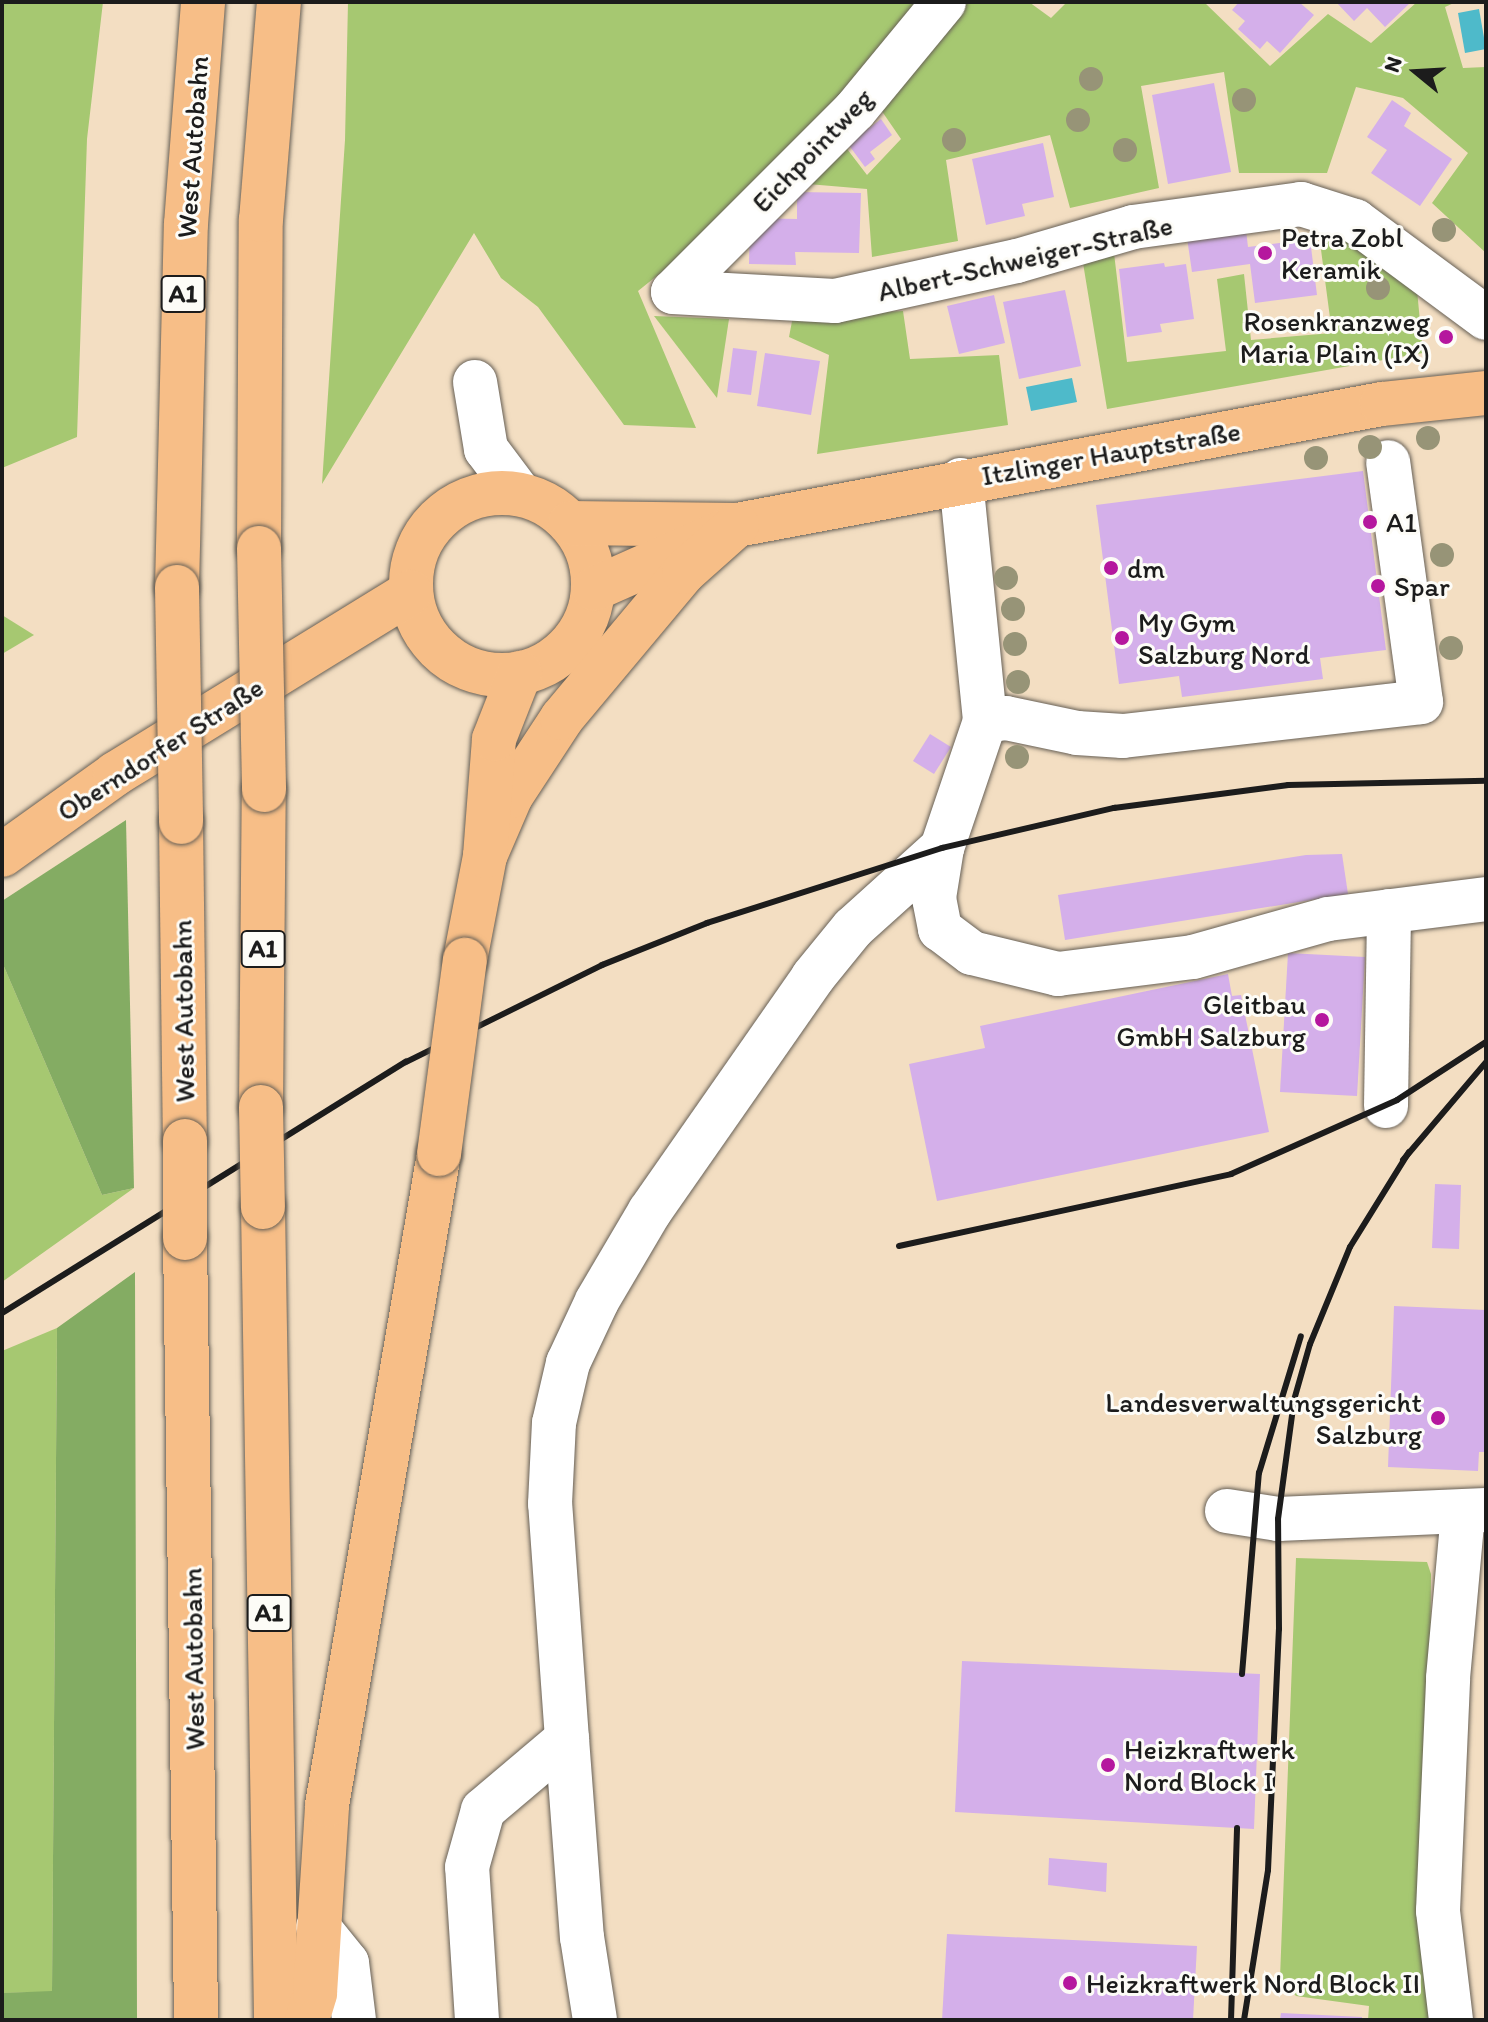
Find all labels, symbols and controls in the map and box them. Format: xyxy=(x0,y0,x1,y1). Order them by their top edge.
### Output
north arrow xyxy=(1376,32,1456,112)
text: N xyxy=(1378,53,1408,76)
street label: West Autobahn xyxy=(169,54,215,240)
street label: Eichpointweg xyxy=(745,81,879,219)
street label: Albert-Schweiger-Straße xyxy=(874,208,1176,308)
place label: Petra Zobl Keramik xyxy=(1281,220,1403,286)
marker: Petra Zobl Keramik xyxy=(1256,244,1274,262)
road number: A1 xyxy=(159,272,207,316)
place label: Rosenkranzweg Maria Plain (IX) xyxy=(1241,304,1430,370)
marker: Rosenkranzweg Maria Plain (IX) xyxy=(1437,328,1455,346)
street label: Itzlinger Hauptstraße xyxy=(979,414,1243,492)
place label: A1 xyxy=(1386,505,1417,539)
marker: A1 xyxy=(1361,513,1379,531)
place label: dm xyxy=(1127,551,1165,585)
marker: dm xyxy=(1102,559,1120,577)
place label: Spar xyxy=(1394,569,1450,603)
marker: Spar xyxy=(1369,577,1387,595)
place label: My Gym Salzburg Nord xyxy=(1138,605,1310,671)
marker: My Gym Salzburg Nord xyxy=(1113,629,1131,647)
street label: Oberndorfer Straße xyxy=(51,670,269,828)
street label: West Autobahn xyxy=(165,919,201,1103)
road number: A1 xyxy=(239,927,287,971)
place label: Gleitbau GmbH Salzburg xyxy=(1117,987,1306,1053)
marker: Gleitbau GmbH Salzburg xyxy=(1313,1011,1331,1029)
place label: Landesverwaltungsgericht Salzburg xyxy=(1105,1385,1422,1451)
marker: Landesverwaltungsgericht Salzburg xyxy=(1429,1409,1447,1427)
street label: West Autobahn xyxy=(175,1567,211,1751)
road number: A1 xyxy=(245,1591,293,1635)
place label: Heizkraftwerk Nord Block I xyxy=(1124,1732,1295,1798)
marker: Heizkraftwerk Nord Block I xyxy=(1099,1756,1117,1774)
place label: Heizkraftwerk Nord Block II xyxy=(1086,1966,1420,2000)
marker: Heizkraftwerk Nord Block II xyxy=(1061,1974,1079,1992)

